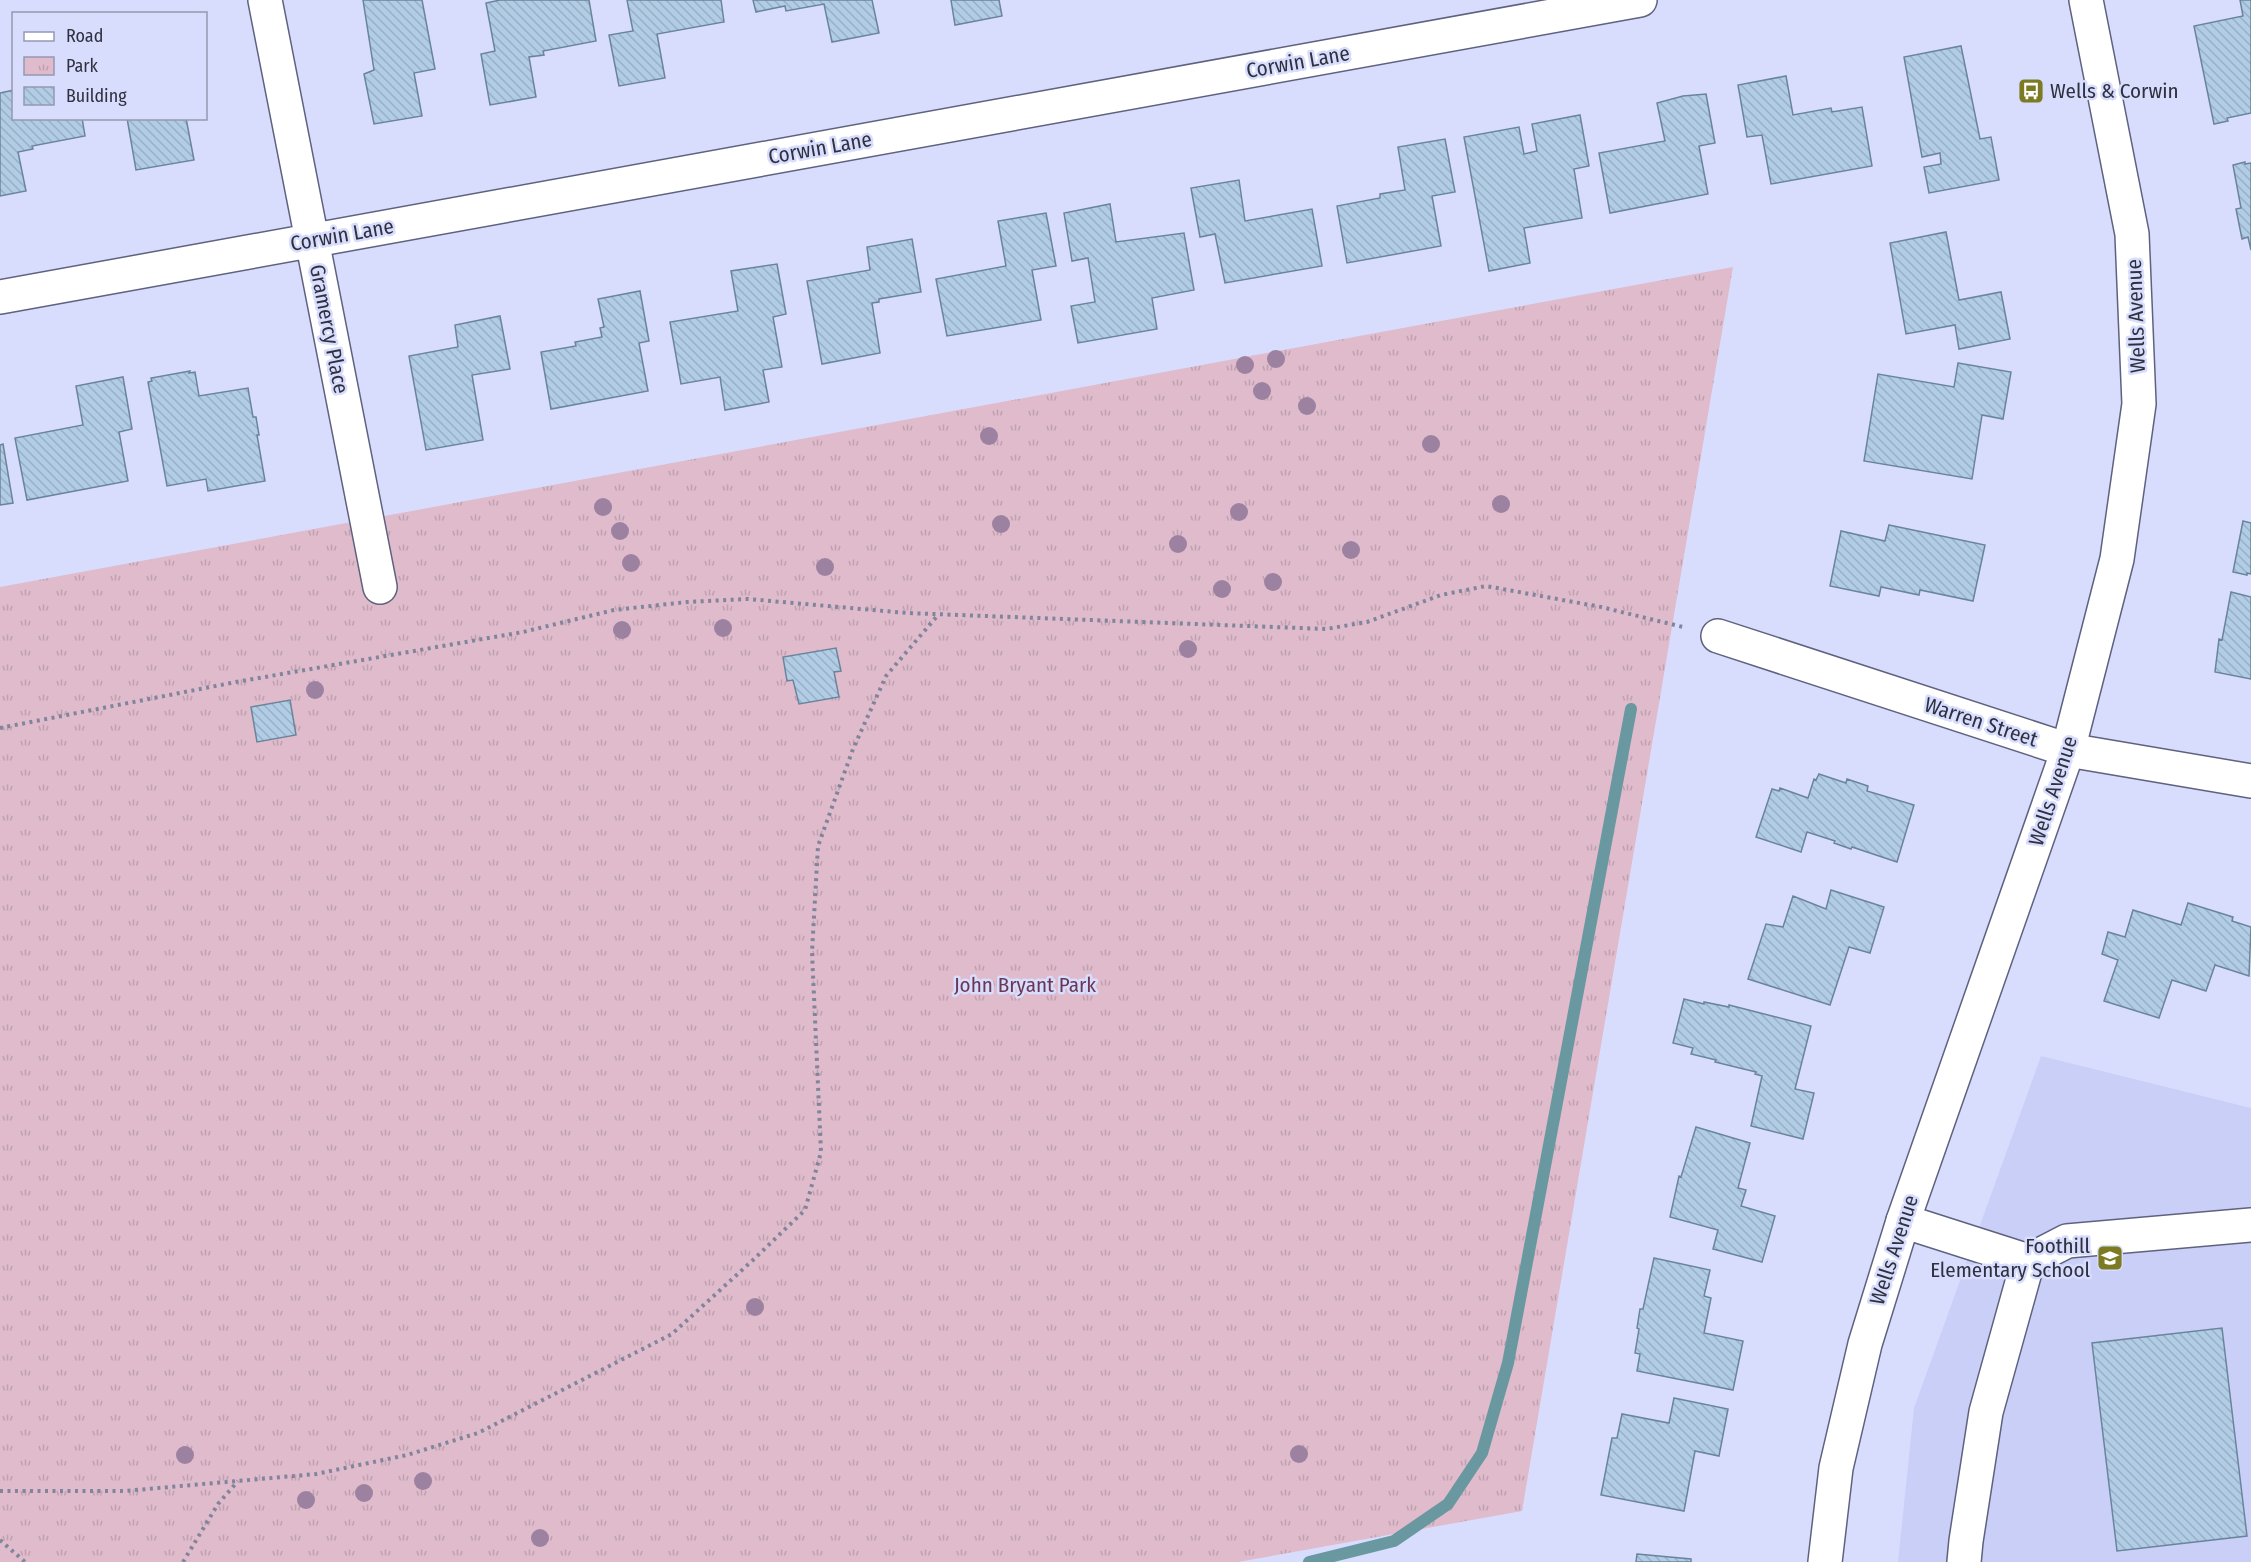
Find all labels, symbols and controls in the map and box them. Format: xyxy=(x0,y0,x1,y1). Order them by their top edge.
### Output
legend xyxy=(12,12,207,120)
text: Road xyxy=(66,25,103,47)
street label: Corwin Lane xyxy=(1244,40,1352,84)
text: Park xyxy=(66,55,99,77)
bus stop icon: Wells & Corwin xyxy=(2016,76,2046,106)
place label: Wells & Corwin xyxy=(2050,78,2179,104)
text: Building xyxy=(66,85,127,107)
street label: Corwin Lane xyxy=(766,126,874,170)
street label: Corwin Lane xyxy=(288,213,396,257)
street label: Wells Avenue xyxy=(2121,259,2151,373)
street label: Gramercy Place xyxy=(304,262,354,396)
street label: Warren Street xyxy=(1921,691,2041,753)
street label: Wells Avenue xyxy=(2023,733,2083,849)
park label: John Bryant Park xyxy=(954,972,1096,998)
street label: Wells Avenue xyxy=(1864,1192,1924,1308)
place label: Foothill Elementary School xyxy=(1930,1233,2090,1283)
school or university icon: Foothill Elementary School xyxy=(2095,1243,2125,1273)

